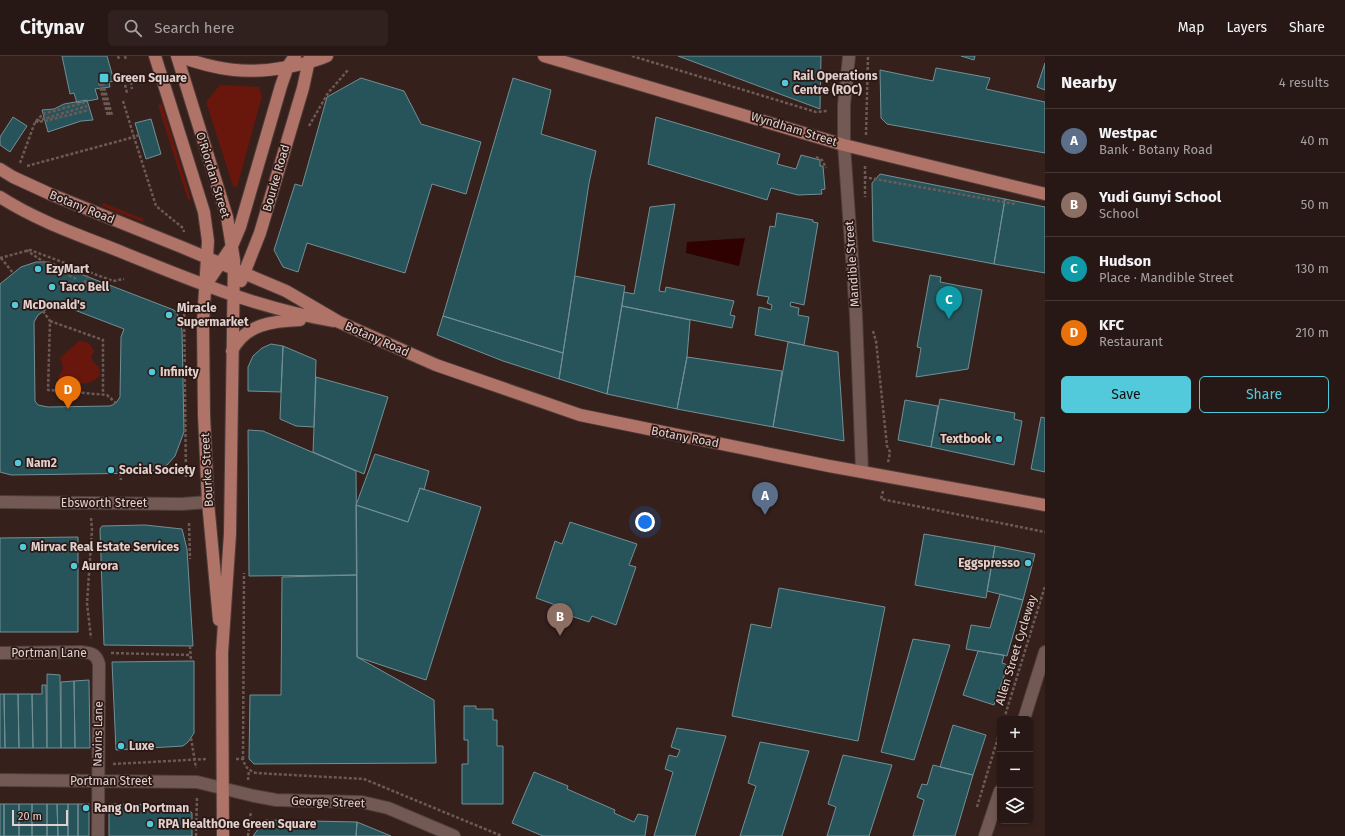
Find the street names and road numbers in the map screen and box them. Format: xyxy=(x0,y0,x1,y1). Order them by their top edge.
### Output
street label: Wyndham Street xyxy=(749,109,840,149)
street label: O'Riordan Street xyxy=(193,130,233,220)
street label: Bourke Road xyxy=(260,143,292,213)
street label: Botany Road xyxy=(47,188,117,226)
street label: Mandible Street xyxy=(842,220,862,308)
street label: Botany Road xyxy=(343,319,411,359)
street label: Botany Road xyxy=(650,424,720,450)
street label: Bourke Street xyxy=(198,432,216,507)
street label: Ebsworth Street xyxy=(61,496,148,510)
street label: Allen Street Cycleway xyxy=(993,593,1039,707)
street label: Portman Lane xyxy=(11,646,87,660)
street label: Navins Lane xyxy=(90,701,106,767)
street label: Portman Street xyxy=(70,774,153,788)
street label: George Street xyxy=(291,794,366,810)

